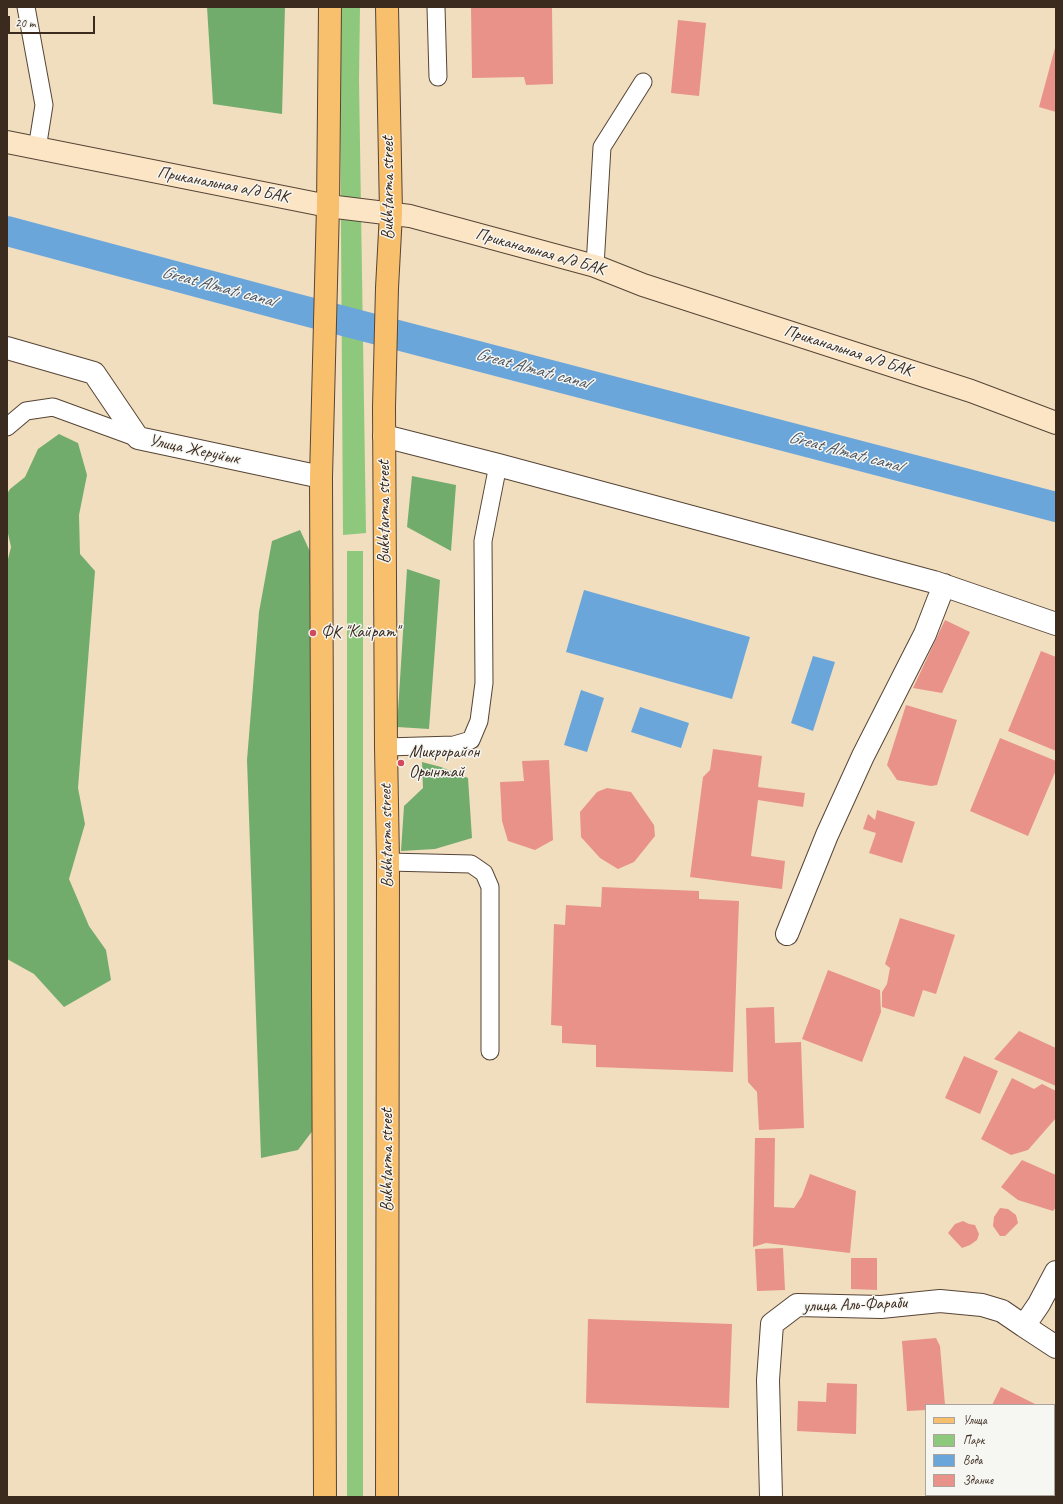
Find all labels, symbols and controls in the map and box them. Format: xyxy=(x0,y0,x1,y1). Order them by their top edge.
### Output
scale bar xyxy=(10,8,97,34)
text: 20 m xyxy=(15,15,35,31)
street label: Bukhtarma street xyxy=(379,136,399,240)
street label: Приканальная а/д БАК xyxy=(156,162,290,208)
street label: Приканальная а/д БАК xyxy=(473,224,607,280)
water label: Great Almatı canal xyxy=(159,262,277,312)
street label: Приканальная а/д БАК xyxy=(782,321,914,381)
water label: Great Almatı canal xyxy=(473,344,591,394)
water label: Great Almatı canal xyxy=(786,427,904,477)
street label: Улица Жеруйык xyxy=(147,430,241,470)
street label: Bukhtarma street xyxy=(375,460,395,564)
place label: ФК "Кайрат" xyxy=(321,623,399,643)
marker: ФК "Кайрат" xyxy=(308,628,318,638)
place label: Микрорайон Орынтай xyxy=(409,743,480,783)
marker: Микрорайон Орынтай xyxy=(396,758,406,768)
street label: Bukhtarma street xyxy=(376,784,398,888)
street label: Bukhtarma street xyxy=(378,1108,398,1212)
street label: улица Аль-Фараби xyxy=(803,1293,907,1317)
legend xyxy=(925,1404,1055,1496)
text: Улица xyxy=(963,1412,987,1428)
text: Парк xyxy=(963,1432,984,1448)
text: Вода xyxy=(963,1452,982,1468)
text: Здание xyxy=(963,1472,993,1488)

